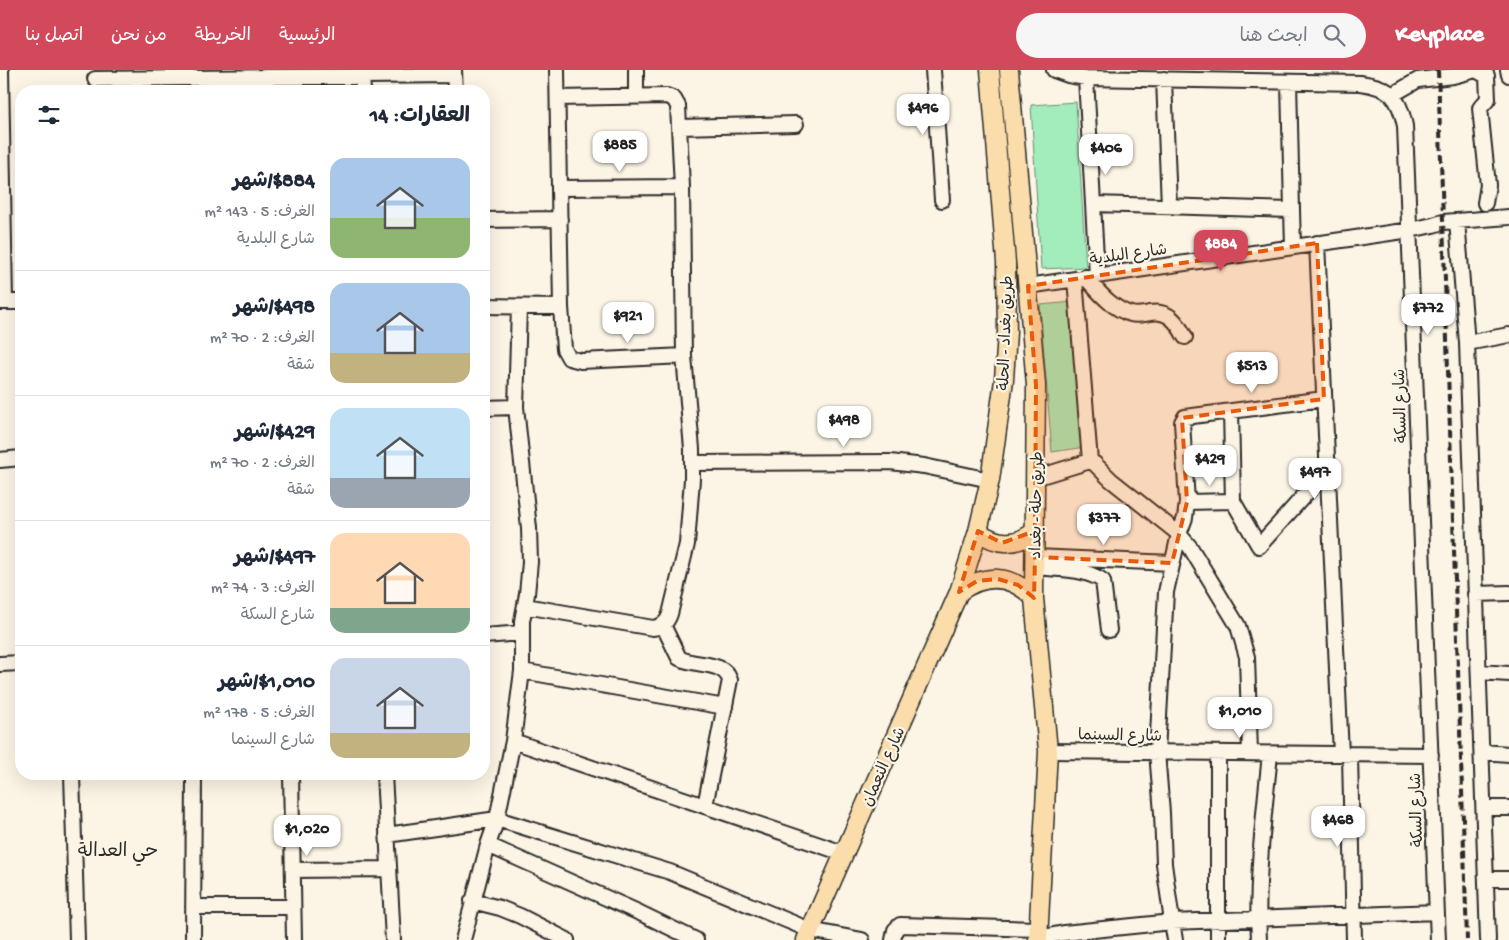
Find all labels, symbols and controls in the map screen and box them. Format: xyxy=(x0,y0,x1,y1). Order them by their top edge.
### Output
search box xyxy=(1016,13,1366,58)
icon: search xyxy=(1320,21,1348,49)
text: Keyplace xyxy=(1396,21,1484,50)
text: اتصل بنا xyxy=(25,26,83,47)
text: من نحن xyxy=(111,26,167,47)
text: الخريطة xyxy=(195,26,251,47)
text: الرئيسية xyxy=(279,26,335,47)
text: ابحث هنا xyxy=(1240,26,1308,49)
pin: $496 xyxy=(893,93,953,136)
text: $496 xyxy=(908,100,938,119)
icon: filters xyxy=(35,101,63,129)
text: العقارات: 14 xyxy=(370,105,470,130)
pin: $885 xyxy=(590,131,650,173)
pin: $406 xyxy=(1076,134,1136,176)
text: $885 xyxy=(603,137,637,156)
text: $406 xyxy=(1090,140,1122,159)
text: $884/شهر xyxy=(233,170,315,195)
icon: home xyxy=(370,178,430,238)
text: الغرف: 5 · 143 m² xyxy=(204,204,315,223)
pin: $884 xyxy=(1191,230,1251,272)
text: شارع البلدية xyxy=(237,231,315,250)
text: $884 xyxy=(1205,236,1237,255)
street label: شارع البلدية xyxy=(1088,241,1168,271)
street label: طريق بغداد - الحلة xyxy=(995,275,1019,391)
pin: $772 xyxy=(1398,294,1458,336)
text: $498/شهر xyxy=(234,296,315,321)
text: $772 xyxy=(1412,300,1444,319)
pin: $921 xyxy=(598,302,658,344)
icon: home xyxy=(370,303,430,363)
text: $921 xyxy=(613,308,643,327)
text: الغرف: 2 · 70 m² xyxy=(210,330,315,349)
pin: $513 xyxy=(1222,352,1282,394)
text: شقة xyxy=(287,357,315,376)
text: $513 xyxy=(1237,358,1267,377)
street label: شارع السكة xyxy=(1391,368,1413,443)
pin: $498 xyxy=(814,406,874,448)
text: $498 xyxy=(828,412,860,431)
text: $429/شهر xyxy=(235,421,315,446)
icon: home xyxy=(370,428,430,488)
pin: $429 xyxy=(1180,444,1240,487)
street label: طريق حلة - بغداد xyxy=(1027,451,1049,559)
text: $429 xyxy=(1195,451,1225,470)
text: الغرف: 2 · 70 m² xyxy=(210,455,315,474)
pin: $497 xyxy=(1285,458,1345,500)
text: $497 xyxy=(1299,464,1331,483)
text: شقة xyxy=(287,482,315,501)
pin: $377 xyxy=(1074,504,1134,546)
text: $377 xyxy=(1088,510,1120,529)
text: $497/شهر xyxy=(234,546,315,571)
icon: home xyxy=(370,553,430,613)
text: الغرف: 3 · 74 m² xyxy=(211,580,315,599)
text: شارع السكة xyxy=(241,607,315,626)
text: $1,010/شهر xyxy=(218,671,315,696)
icon: home xyxy=(370,678,430,738)
pin: $1,010 xyxy=(1199,696,1281,739)
text: $1,010 xyxy=(1218,703,1262,722)
text: الغرف: 5 · 178 m² xyxy=(203,705,315,724)
street label: شارع النعمان xyxy=(859,725,911,810)
street label: شارع السينما xyxy=(1078,727,1162,748)
text: شارع السينما xyxy=(231,732,315,751)
street label: شارع السكة xyxy=(1407,772,1429,847)
pin: $468 xyxy=(1308,806,1368,848)
text: $468 xyxy=(1322,812,1354,831)
pin: $1,020 xyxy=(266,814,348,857)
text: $1,020 xyxy=(285,821,329,840)
district label: حي العدالة xyxy=(78,841,158,866)

